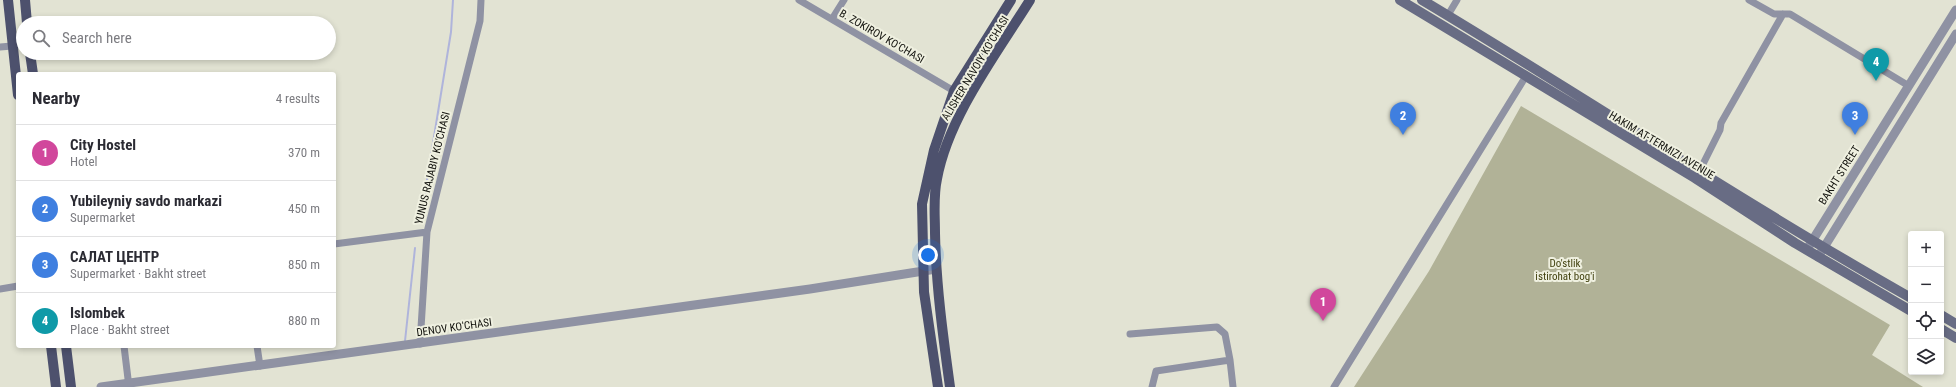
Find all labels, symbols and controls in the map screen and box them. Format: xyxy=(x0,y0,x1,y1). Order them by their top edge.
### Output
street label: B. ZOKIROV KO'CHASI xyxy=(837,7,926,66)
street label: ALISHER NAVOIY KO’CHASI xyxy=(939,14,1012,123)
search box xyxy=(16,16,336,60)
icon: search xyxy=(30,27,52,49)
text: Search here xyxy=(62,29,132,47)
pin: 4 xyxy=(1863,48,1889,81)
text: Nearby xyxy=(32,88,80,108)
text: 4 results xyxy=(276,91,320,106)
pin: 2 xyxy=(1390,102,1416,135)
pin: 3 xyxy=(1842,102,1868,135)
street label: HAKIM AT-TERMIZI AVENUE xyxy=(1607,109,1717,182)
street label: YUNUS RAJABIY KO'CHASI xyxy=(412,110,453,226)
text: City Hostel xyxy=(70,136,136,154)
street label: BAKHT STREET xyxy=(1816,143,1863,207)
text: 1 xyxy=(42,145,48,160)
text: 370 m xyxy=(288,145,320,160)
text: Hotel xyxy=(70,154,98,169)
text: Yubileyniy savdo markazi xyxy=(70,192,222,210)
text: 2 xyxy=(42,201,48,216)
text: 450 m xyxy=(288,201,320,216)
text: Supermarket xyxy=(70,210,135,225)
map controls xyxy=(1908,231,1944,375)
button: + xyxy=(1908,231,1944,267)
your location xyxy=(918,245,938,265)
text: САЛАТ ЦЕНТР xyxy=(70,248,159,266)
text: 3 xyxy=(42,257,48,272)
text: 850 m xyxy=(288,257,320,272)
park label: Do'stlik istirohat bog'i xyxy=(1535,257,1595,283)
text: Supermarket · Bakht street xyxy=(70,266,206,281)
button: − xyxy=(1908,267,1944,303)
pin: 1 xyxy=(1310,288,1336,321)
button: locate xyxy=(1908,303,1944,339)
text: Islombek xyxy=(70,304,125,322)
text: 4 xyxy=(42,313,48,328)
text: 880 m xyxy=(288,313,320,328)
street label: DENOV KO'CHASI xyxy=(415,316,493,339)
text: Place · Bakht street xyxy=(70,322,170,337)
button: layers xyxy=(1908,339,1944,375)

